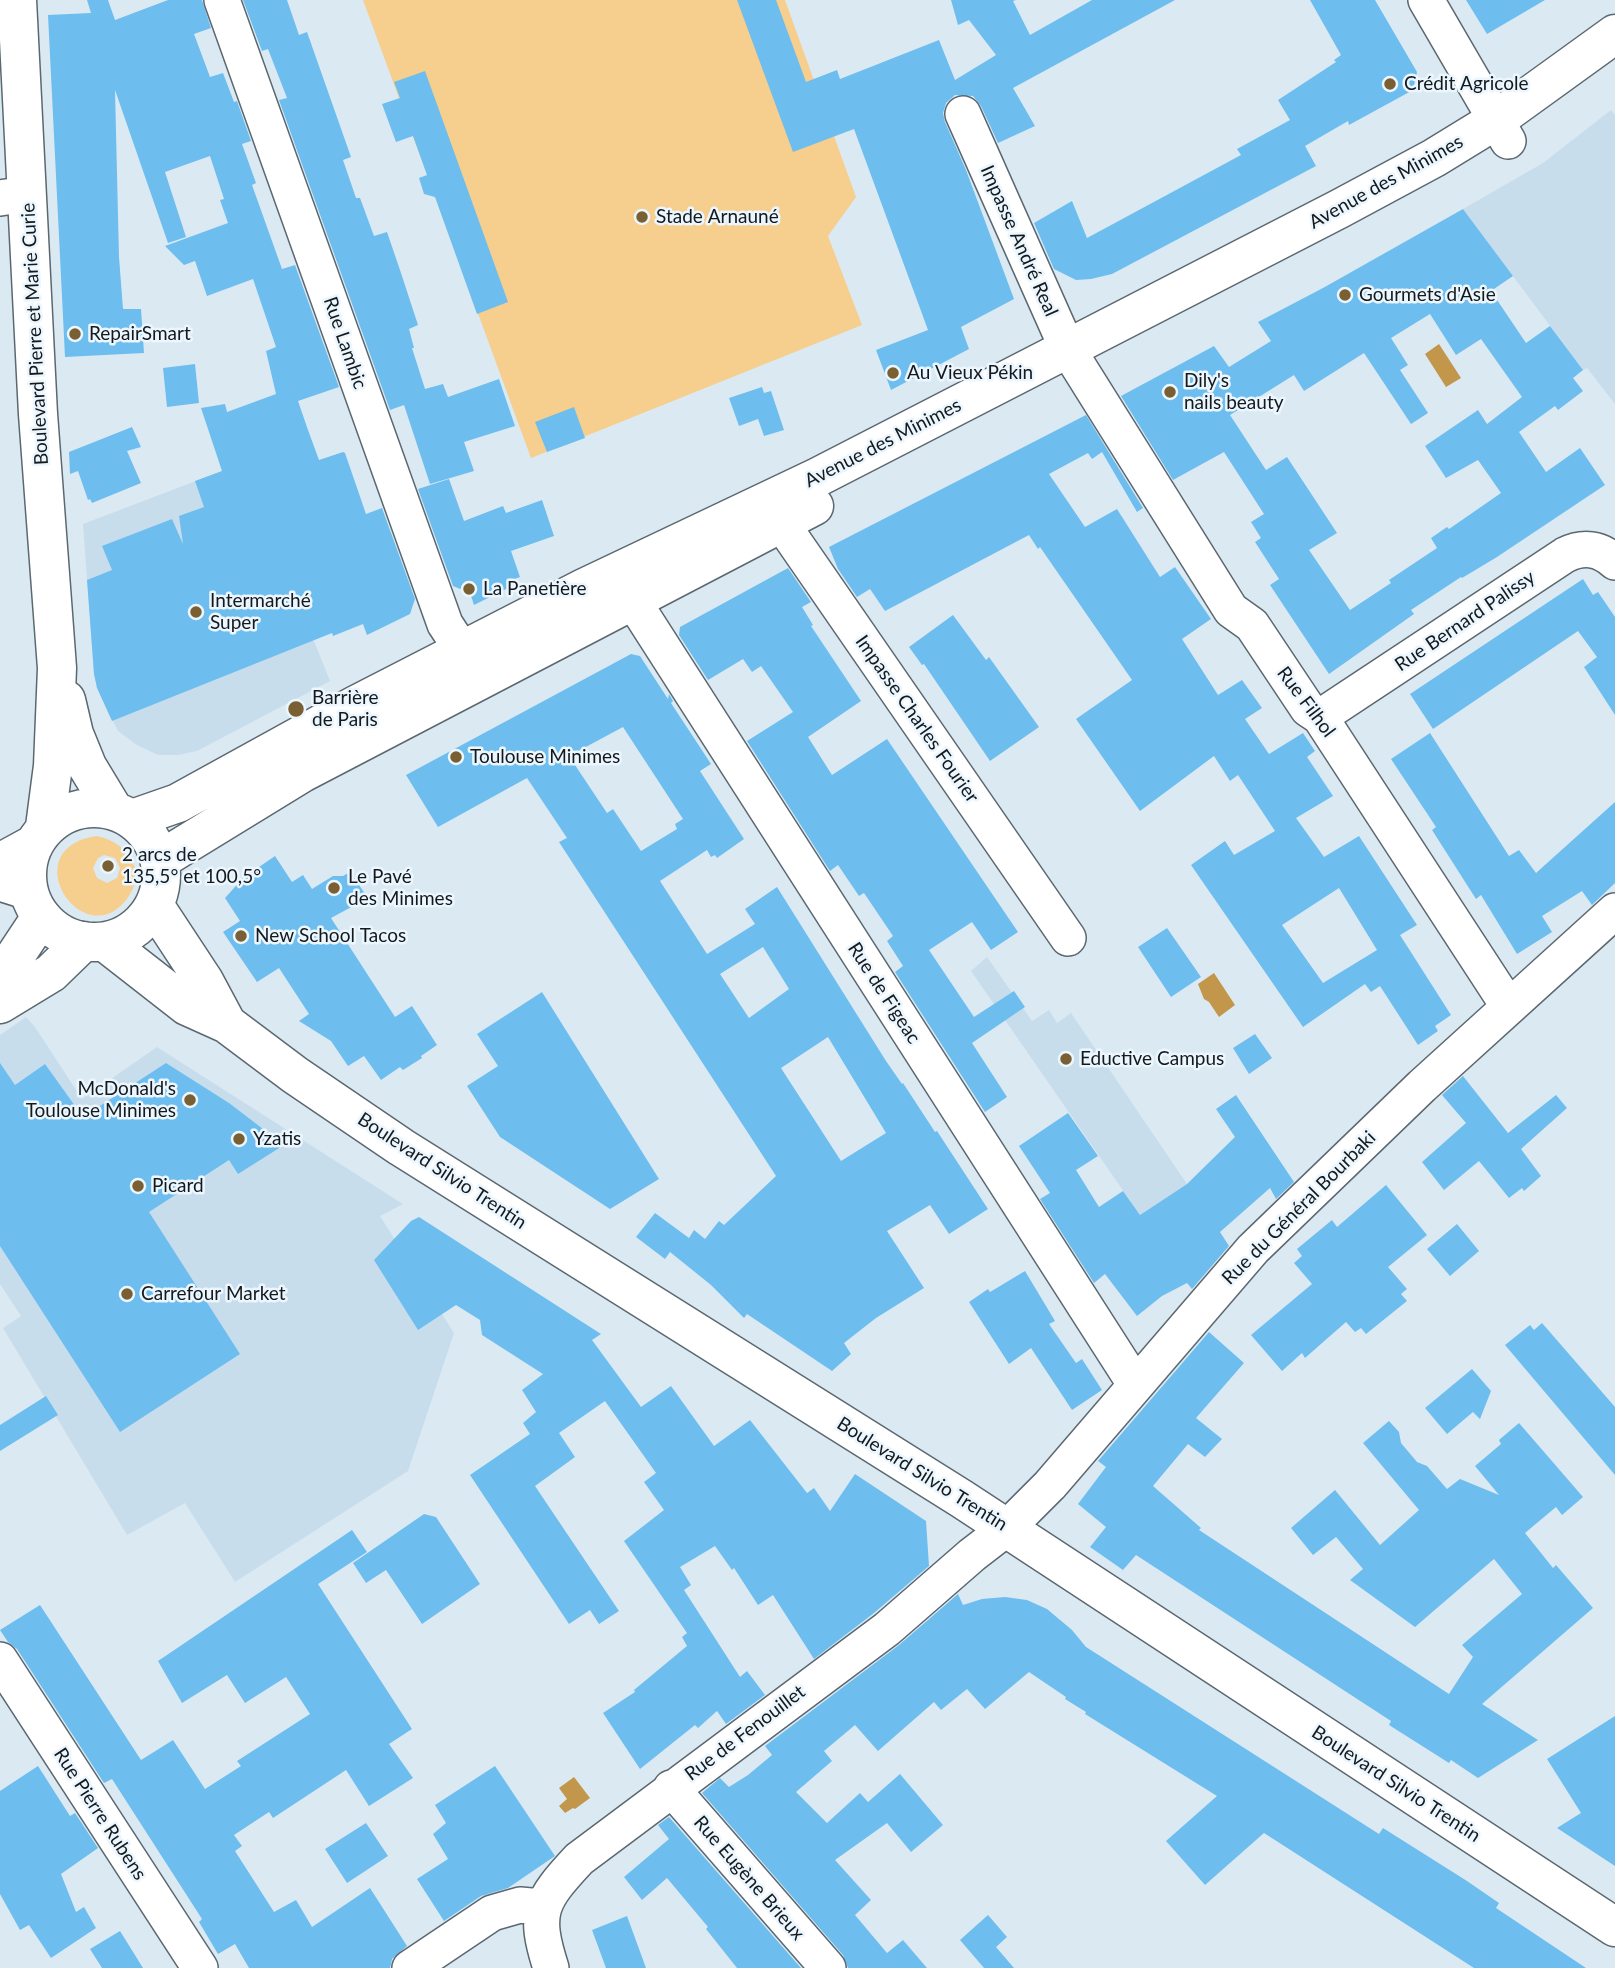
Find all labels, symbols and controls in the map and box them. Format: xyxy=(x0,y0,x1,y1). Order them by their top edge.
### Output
place label: Crédit Agricole xyxy=(1404,73,1528,95)
marker: Crédit Agricole xyxy=(1382,76,1398,92)
street label: Avenue des Minimes xyxy=(1305,130,1467,234)
street label: Impasse André Real xyxy=(975,162,1063,320)
street label: Boulevard Pierre et Marie Curie xyxy=(17,202,53,466)
place label: Stade Arnauné xyxy=(656,206,779,228)
marker: Stade Arnauné xyxy=(634,209,650,225)
place label: Gourmets d'Asie xyxy=(1359,284,1496,306)
marker: Gourmets d'Asie xyxy=(1337,287,1353,303)
street label: Rue Lambic xyxy=(319,294,371,392)
place label: RepairSmart xyxy=(89,323,191,345)
marker: RepairSmart xyxy=(67,326,83,342)
place label: Au Vieux Pékin xyxy=(907,362,1033,384)
marker: Au Vieux Pékin xyxy=(885,365,901,381)
place label: Dily's nails beauty xyxy=(1184,370,1283,414)
marker: Dily's nails beauty xyxy=(1162,384,1178,400)
street label: Avenue des Minimes xyxy=(801,394,965,492)
street label: Rue Bernard Palissy xyxy=(1391,566,1539,676)
place label: La Panetière xyxy=(483,578,586,600)
marker: La Panetière xyxy=(461,581,477,597)
place label: Intermarché Super xyxy=(210,590,311,634)
marker: Intermarché Super xyxy=(188,604,204,620)
street label: Impasse Charles Fourier xyxy=(851,631,983,807)
street label: Rue Filhol xyxy=(1272,662,1340,742)
place label: Barrière de Paris xyxy=(312,687,379,731)
marker: Barrière de Paris xyxy=(286,699,306,719)
place label: Toulouse Minimes xyxy=(470,746,620,768)
marker: Toulouse Minimes xyxy=(448,749,464,765)
place label: 2 arcs de 135,5° et 100,5° xyxy=(122,844,261,888)
marker: 2 arcs de 135,5° et 100,5° xyxy=(100,858,116,874)
place label: Le Pavé des Minimes xyxy=(348,866,453,910)
marker: Le Pavé des Minimes xyxy=(326,880,342,896)
place label: New School Tacos xyxy=(255,925,406,947)
marker: New School Tacos xyxy=(233,928,249,944)
street label: Rue de Figeac xyxy=(843,938,925,1048)
place label: Eductive Campus xyxy=(1080,1048,1224,1070)
marker: Eductive Campus xyxy=(1058,1051,1074,1067)
place label: McDonald's Toulouse Minimes xyxy=(26,1078,176,1122)
marker: McDonald's Toulouse Minimes xyxy=(182,1092,198,1108)
street label: Boulevard Silvio Trentin xyxy=(353,1108,531,1234)
street label: Rue du Général Bourbaki xyxy=(1217,1126,1381,1290)
place label: Yzatis xyxy=(253,1128,301,1150)
marker: Yzatis xyxy=(231,1131,247,1147)
place label: Picard xyxy=(152,1175,204,1197)
marker: Picard xyxy=(130,1178,146,1194)
place label: Carrefour Market xyxy=(141,1283,286,1305)
marker: Carrefour Market xyxy=(119,1286,135,1302)
street label: Boulevard Silvio Trentin xyxy=(833,1412,1011,1536)
street label: Rue de Fenouillet xyxy=(680,1680,810,1786)
street label: Boulevard Silvio Trentin xyxy=(1307,1721,1485,1847)
street label: Rue Pierre Rubens xyxy=(49,1744,151,1884)
street label: Rue Eugène Brieux xyxy=(689,1811,809,1945)

